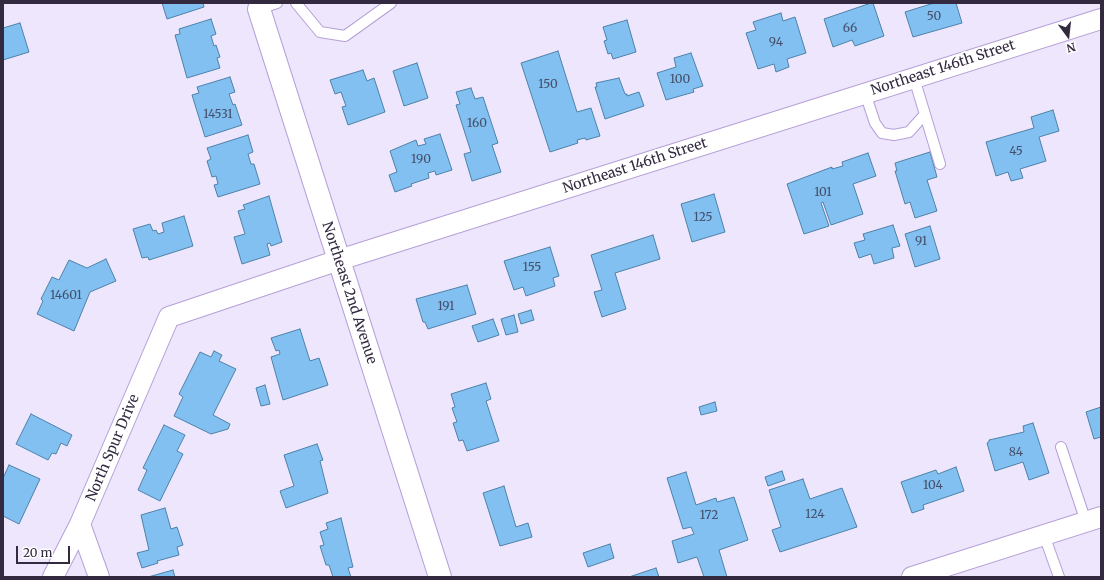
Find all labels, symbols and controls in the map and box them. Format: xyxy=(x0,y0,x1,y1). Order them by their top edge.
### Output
house number: 50 xyxy=(927,10,941,24)
north arrow xyxy=(1048,16,1088,56)
house number: 66 xyxy=(843,22,857,36)
house number: 94 xyxy=(769,36,783,50)
street label: Northeast 146th Street xyxy=(869,37,1017,99)
text: N xyxy=(1065,40,1077,55)
house number: 100 xyxy=(670,73,690,87)
house number: 150 xyxy=(538,78,558,92)
house number: 14531 xyxy=(203,108,233,122)
house number: 160 xyxy=(467,117,487,131)
street label: Northeast 146th Street xyxy=(561,135,709,197)
house number: 45 xyxy=(1009,145,1023,159)
house number: 190 xyxy=(411,153,431,167)
house number: 101 xyxy=(814,186,832,200)
house number: 125 xyxy=(694,211,712,225)
street label: Northeast 2nd Avenue xyxy=(318,220,380,366)
house number: 91 xyxy=(915,235,927,249)
house number: 155 xyxy=(523,261,541,275)
house number: 14601 xyxy=(50,289,82,303)
house number: 191 xyxy=(437,300,455,314)
street label: North Spur Drive xyxy=(83,392,143,504)
house number: 84 xyxy=(1009,446,1023,460)
house number: 104 xyxy=(923,479,943,493)
house number: 124 xyxy=(805,508,825,522)
house number: 172 xyxy=(700,509,718,523)
scale bar xyxy=(18,538,72,564)
text: 20 m xyxy=(23,545,52,560)

